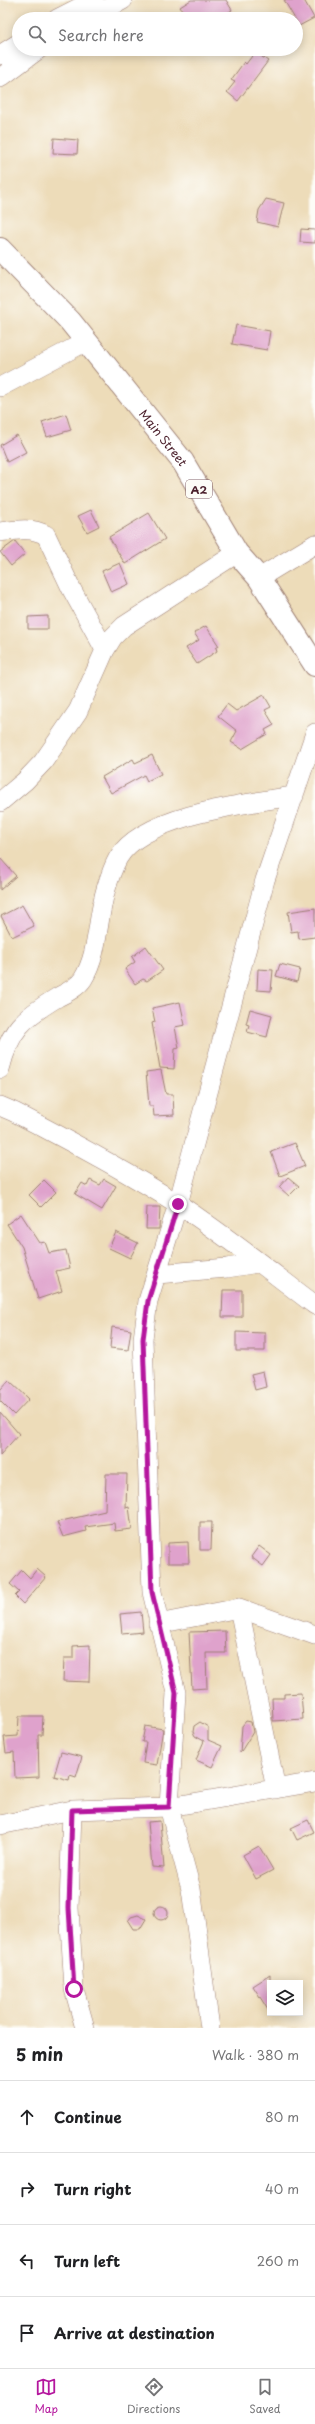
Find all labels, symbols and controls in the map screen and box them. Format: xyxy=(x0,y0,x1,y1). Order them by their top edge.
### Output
search box xyxy=(12,12,303,56)
icon: search xyxy=(26,23,48,45)
text: Search here xyxy=(58,23,144,46)
street label: Main Street xyxy=(135,405,192,469)
road number: A2 xyxy=(186,480,212,498)
route end xyxy=(169,1195,187,1213)
route start xyxy=(65,1980,83,1998)
map controls xyxy=(267,1980,303,2016)
button: layers xyxy=(267,1980,303,2016)
text: 5 min xyxy=(16,2041,63,2067)
text: Walk · 380 m xyxy=(212,2045,299,2064)
text: Continue xyxy=(54,2105,122,2128)
icon: ahead xyxy=(16,2106,38,2128)
text: 80 m xyxy=(265,2107,299,2126)
text: Turn right xyxy=(54,2177,131,2200)
icon: right xyxy=(16,2178,38,2200)
text: 40 m xyxy=(265,2179,299,2198)
text: Turn left xyxy=(54,2249,120,2272)
icon: left xyxy=(16,2250,38,2272)
text: 260 m xyxy=(257,2251,299,2270)
text: Arrive at destination xyxy=(54,2321,215,2344)
icon: arrive xyxy=(16,2322,38,2344)
tab: Map xyxy=(34,2376,58,2417)
tab: Directions xyxy=(127,2376,180,2417)
tab: Saved xyxy=(249,2376,281,2417)

